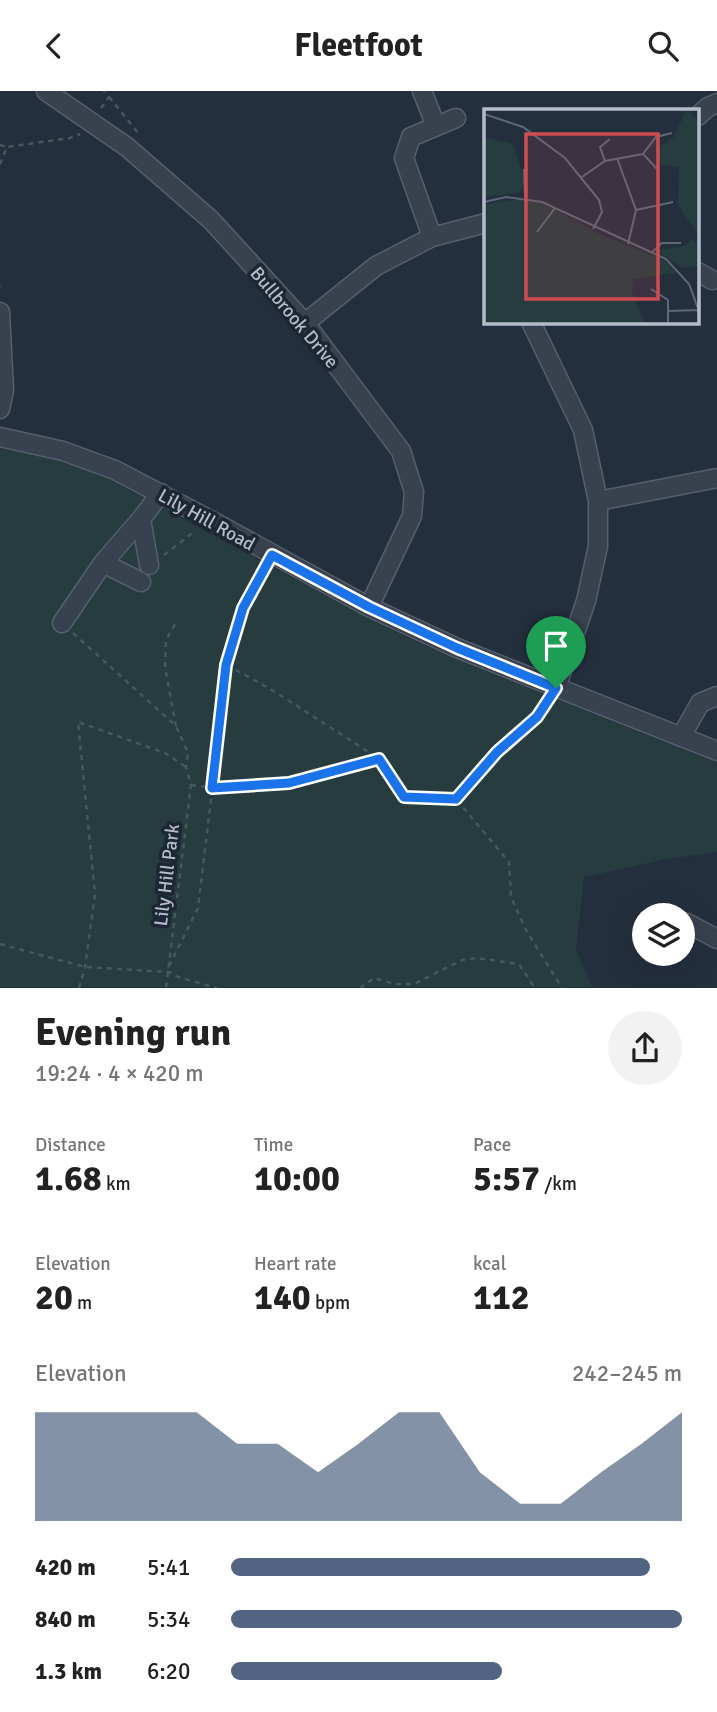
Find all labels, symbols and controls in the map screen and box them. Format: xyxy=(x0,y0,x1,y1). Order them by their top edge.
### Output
text: Fleetfoot xyxy=(294,26,423,65)
icon: back xyxy=(35,27,73,65)
icon: search xyxy=(644,27,682,65)
inset map xyxy=(484,109,700,324)
street label: Bullbrook Drive xyxy=(245,262,344,373)
street label: Lily Hill Road xyxy=(154,483,259,556)
pin xyxy=(526,616,586,688)
icon: arrive xyxy=(537,627,575,665)
street label: Lily Hill Park xyxy=(149,822,185,928)
map controls xyxy=(632,903,695,966)
button: layers xyxy=(632,903,695,966)
text: Evening run xyxy=(35,1009,231,1056)
button: share xyxy=(608,1011,682,1085)
text: 19:24 · 4 × 420 m xyxy=(35,1059,204,1088)
text: Distance xyxy=(35,1133,106,1157)
text: Time xyxy=(254,1133,293,1157)
text: Pace xyxy=(473,1133,511,1157)
text: 1.68 xyxy=(35,1157,102,1200)
text: 10:00 xyxy=(254,1157,340,1200)
text: 5:57 xyxy=(473,1157,540,1200)
text: km xyxy=(102,1172,131,1196)
text: /km xyxy=(540,1172,577,1196)
text: Elevation xyxy=(35,1252,111,1276)
text: Heart rate xyxy=(254,1252,336,1276)
text: kcal xyxy=(473,1252,506,1276)
text: 20 xyxy=(35,1276,73,1319)
text: 140 xyxy=(254,1276,311,1319)
text: 112 xyxy=(473,1276,530,1319)
text: m xyxy=(73,1291,92,1315)
text: bpm xyxy=(311,1291,350,1315)
text: Elevation xyxy=(35,1359,127,1388)
text: 242–245 m xyxy=(572,1359,682,1388)
text: 420 m xyxy=(35,1553,96,1582)
text: 5:41 xyxy=(147,1553,190,1582)
text: 840 m xyxy=(35,1605,96,1634)
text: 5:34 xyxy=(147,1605,190,1634)
text: 1.3 km xyxy=(35,1657,102,1686)
text: 6:20 xyxy=(147,1657,190,1686)

